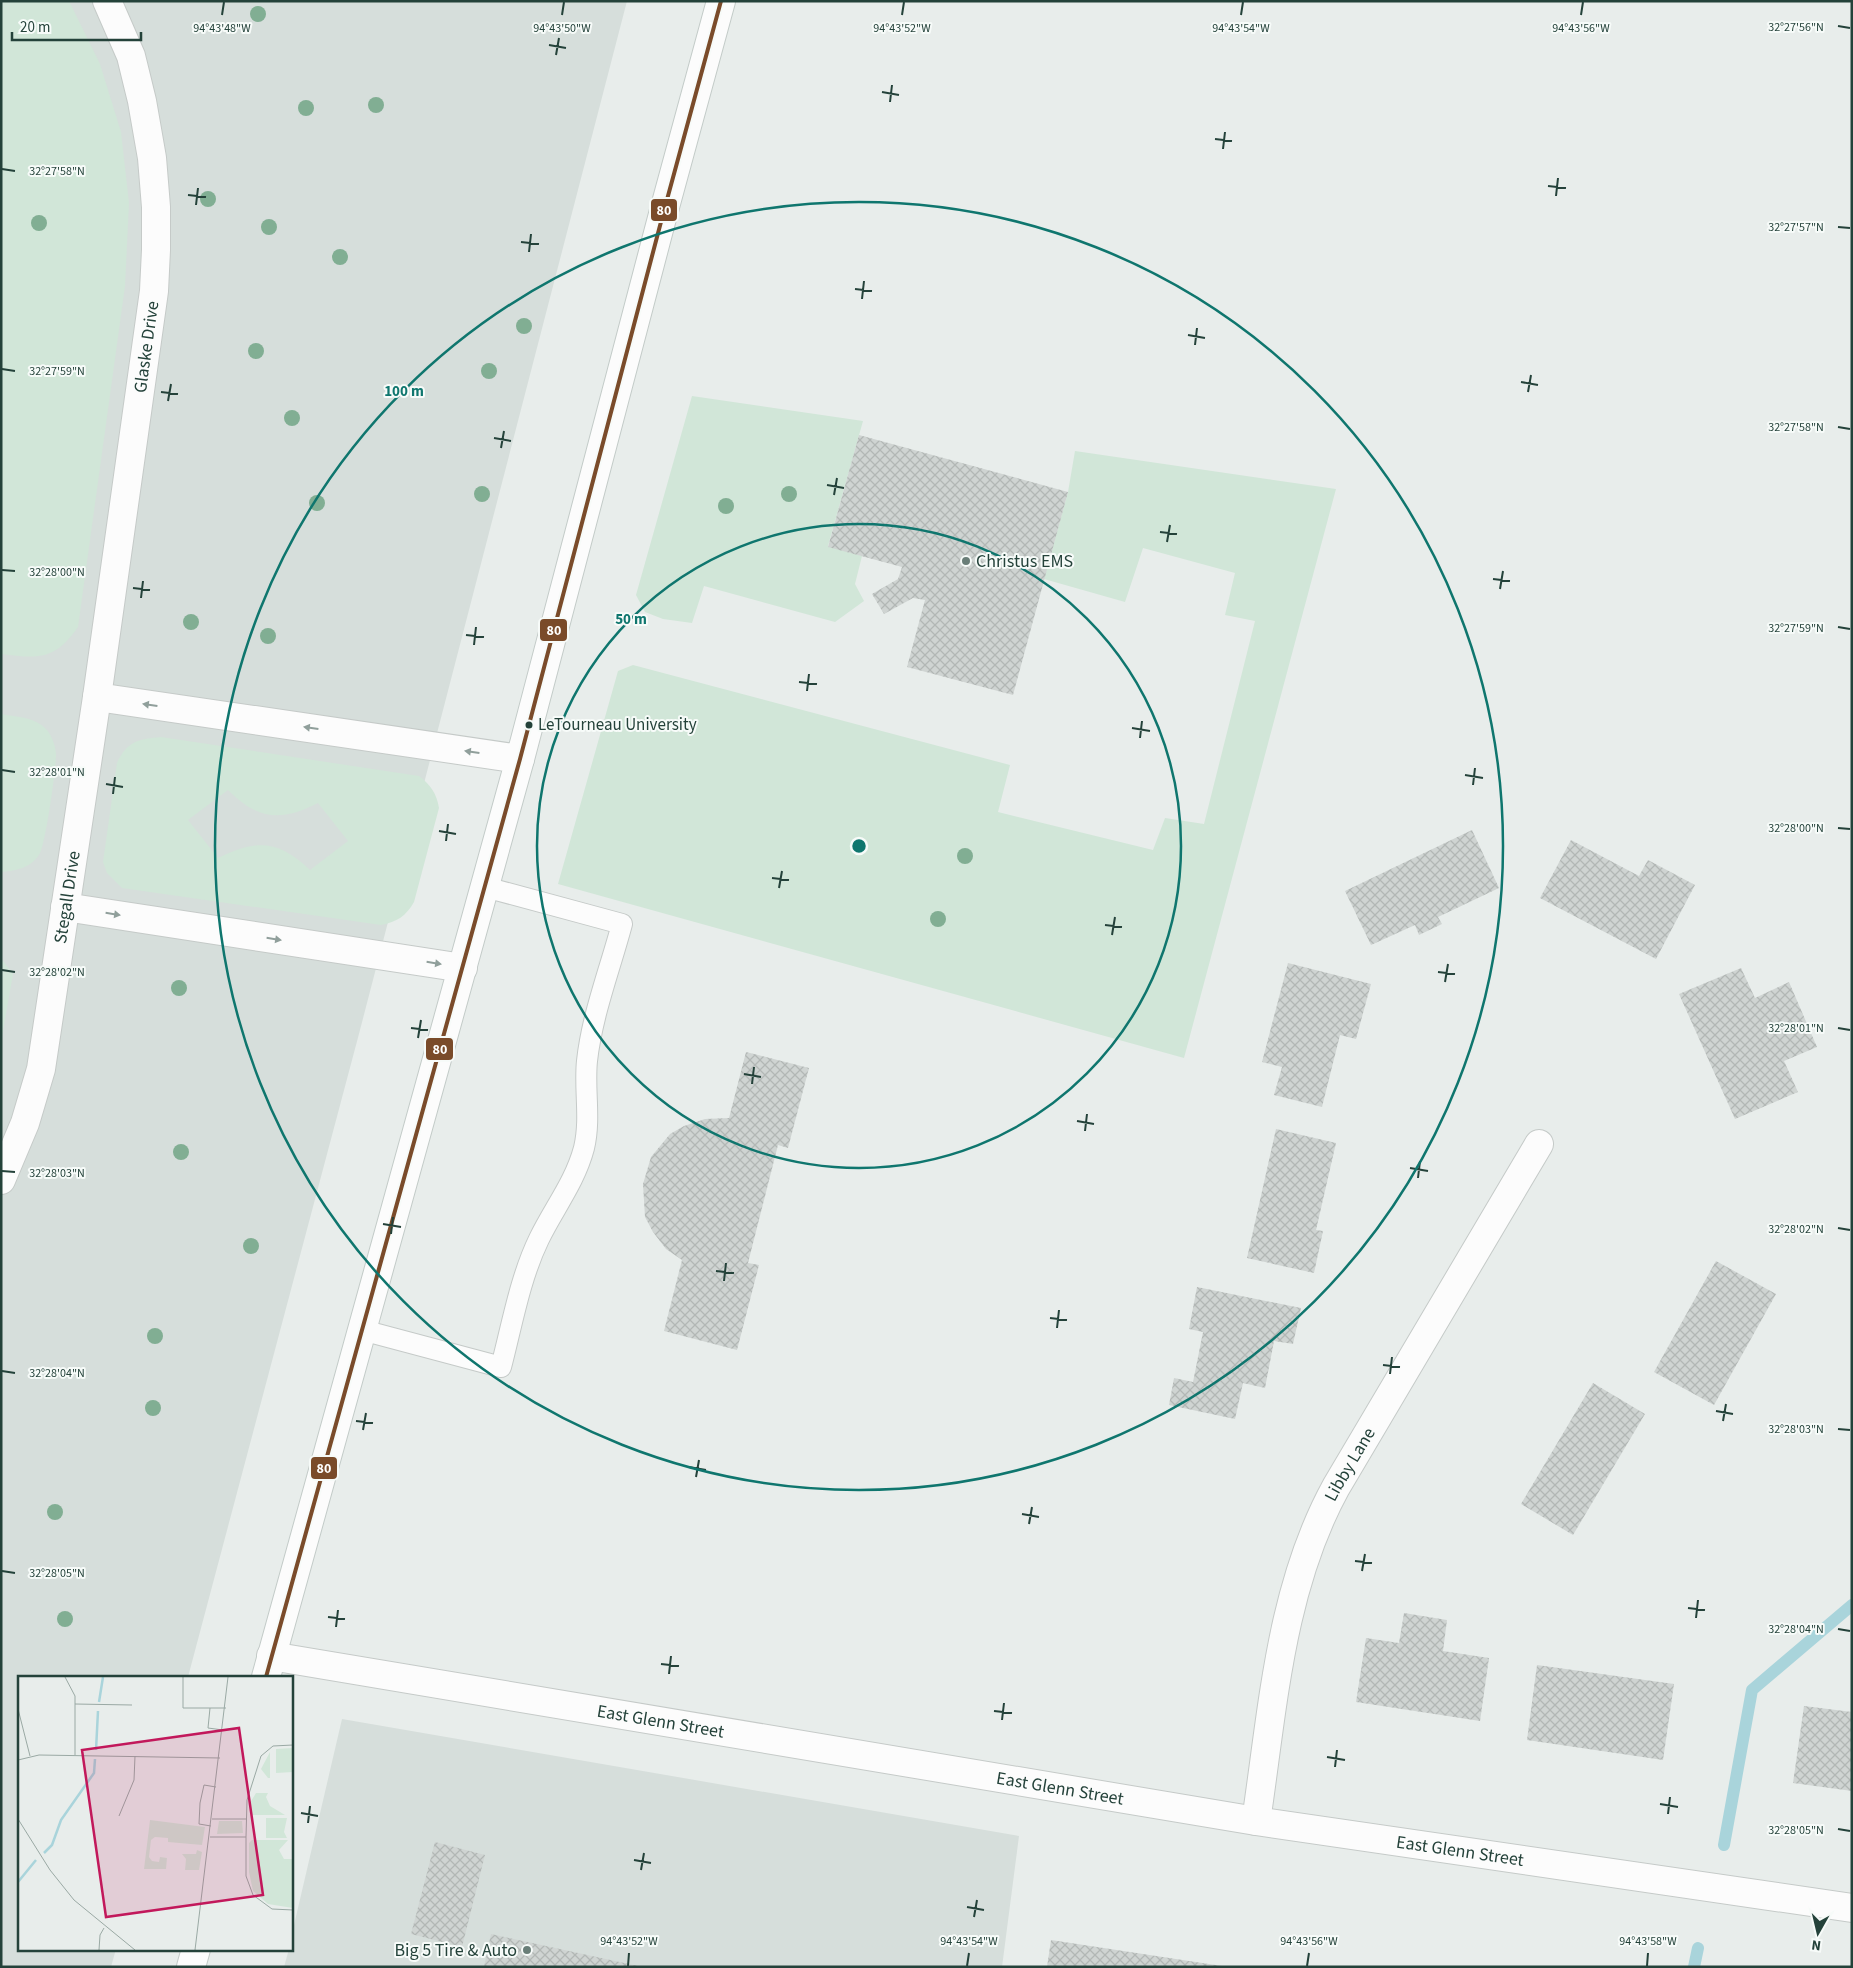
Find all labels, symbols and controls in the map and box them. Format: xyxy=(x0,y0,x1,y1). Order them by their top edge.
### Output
scale bar xyxy=(12,10,141,42)
text: 20 m xyxy=(20,17,50,38)
text: 32°27'56"N xyxy=(1768,19,1824,36)
text: 94°43'48"W xyxy=(193,20,251,37)
text: 94°43'50"W xyxy=(533,20,591,37)
text: 94°43'52"W xyxy=(873,20,931,37)
text: 94°43'54"W xyxy=(1212,20,1270,37)
text: 94°43'56"W xyxy=(1552,20,1610,37)
text: 32°27'58"N xyxy=(29,163,85,180)
line badge: 80 xyxy=(650,198,678,222)
text: 80 xyxy=(657,201,671,221)
text: 32°27'57"N xyxy=(1768,219,1824,236)
street label: Glaske Drive xyxy=(127,299,165,394)
text: 32°27'59"N xyxy=(29,363,85,380)
text: 100 m xyxy=(384,381,424,402)
text: 32°27'58"N xyxy=(1768,419,1824,436)
place label: Christus EMS xyxy=(976,549,1073,574)
marker: Christus EMS xyxy=(960,555,972,567)
text: 32°28'00"N xyxy=(29,564,85,581)
text: 50 m xyxy=(615,609,647,630)
line badge: 80 xyxy=(539,618,568,642)
text: 32°27'59"N xyxy=(1768,620,1824,637)
text: 80 xyxy=(547,621,561,641)
one-way arrow xyxy=(142,701,158,709)
place label: LeTourneau University xyxy=(538,713,697,737)
marker: LeTourneau University xyxy=(524,720,534,730)
one-way arrow xyxy=(303,724,319,732)
one-way arrow xyxy=(464,747,480,755)
text: 32°28'01"N xyxy=(29,764,85,781)
text: 32°28'00"N xyxy=(1768,820,1824,837)
centre of rings xyxy=(850,837,868,855)
street label: Stegall Drive xyxy=(48,849,86,945)
one-way arrow xyxy=(105,910,121,918)
one-way arrow xyxy=(266,935,282,943)
one-way arrow xyxy=(427,960,443,968)
text: 32°28'02"N xyxy=(29,964,85,981)
text: 32°28'01"N xyxy=(1768,1020,1824,1037)
line badge: 80 xyxy=(425,1037,454,1061)
text: 80 xyxy=(433,1040,447,1060)
text: 32°28'03"N xyxy=(29,1165,85,1182)
text: 32°28'02"N xyxy=(1768,1221,1824,1238)
text: 32°28'04"N xyxy=(29,1365,85,1382)
text: 32°28'03"N xyxy=(1768,1421,1824,1438)
street label: Libby Lane xyxy=(1318,1423,1381,1505)
line badge: 80 xyxy=(310,1456,338,1480)
text: 80 xyxy=(317,1459,331,1479)
text: 32°28'05"N xyxy=(29,1565,85,1582)
text: 32°28'04"N xyxy=(1768,1621,1824,1638)
inset map xyxy=(18,1676,292,1950)
street label: East Glenn Street xyxy=(595,1698,726,1744)
street label: East Glenn Street xyxy=(995,1765,1125,1811)
text: 32°28'05"N xyxy=(1768,1822,1824,1839)
street label: East Glenn Street xyxy=(1395,1829,1526,1872)
north arrow xyxy=(1793,1908,1843,1958)
text: 94°43'52"W xyxy=(600,1933,658,1950)
text: 94°43'54"W xyxy=(940,1933,998,1950)
text: 94°43'56"W xyxy=(1280,1933,1338,1950)
text: 94°43'58"W xyxy=(1619,1933,1677,1950)
text: N xyxy=(1810,1934,1822,1955)
place label: Big 5 Tire & Auto xyxy=(394,1938,517,1963)
marker: Big 5 Tire & Auto xyxy=(521,1944,533,1956)

